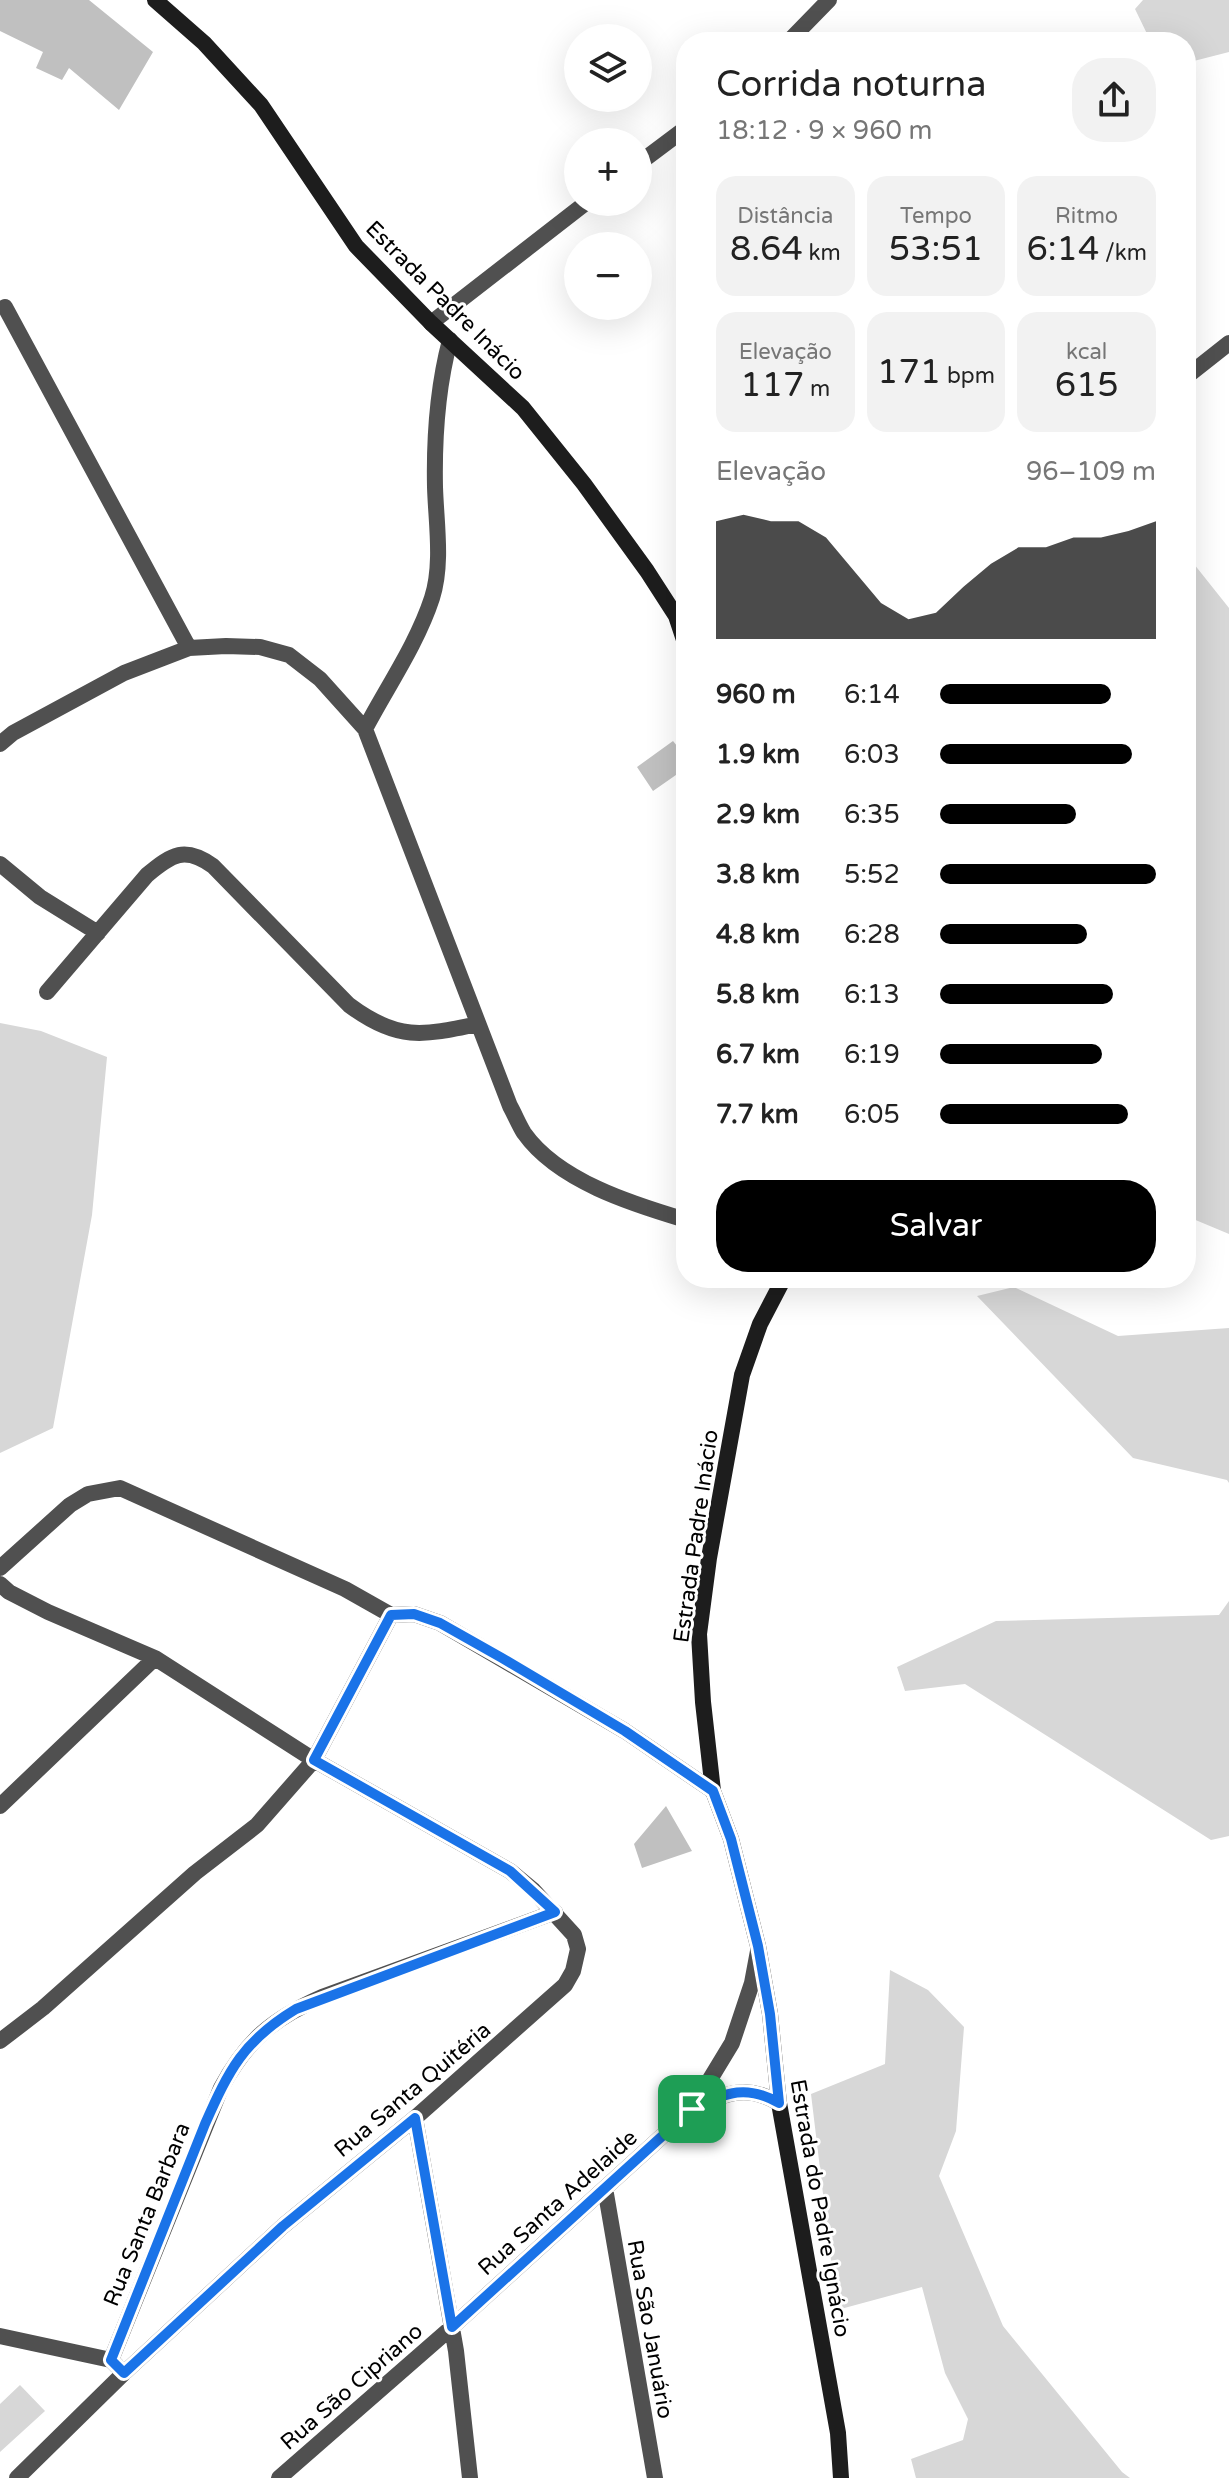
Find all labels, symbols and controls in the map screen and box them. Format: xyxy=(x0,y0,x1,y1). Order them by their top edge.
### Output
map controls xyxy=(564,24,652,320)
button: layers xyxy=(564,24,652,112)
button: share xyxy=(1072,58,1156,142)
text: Corrida noturna xyxy=(716,63,986,106)
text: 18:12 · 9 × 960 m xyxy=(716,115,932,146)
button: + xyxy=(564,128,652,216)
text: Distância xyxy=(737,203,833,229)
text: Tempo xyxy=(900,203,972,229)
text: Ritmo xyxy=(1055,203,1118,229)
street label: Estrada Padre Inácio xyxy=(360,216,530,386)
text: 8.64 xyxy=(730,229,803,270)
text: 53:51 xyxy=(889,229,983,270)
text: 6:14 xyxy=(1026,229,1099,270)
button: − xyxy=(564,232,652,320)
text: km xyxy=(803,240,841,266)
text: /km xyxy=(1099,240,1147,266)
text: Elevação xyxy=(739,339,832,365)
text: kcal xyxy=(1066,339,1107,365)
text: 171 xyxy=(877,352,941,393)
text: bpm xyxy=(941,363,995,389)
text: 117 xyxy=(740,365,804,406)
text: 615 xyxy=(1055,365,1119,406)
text: m xyxy=(804,376,830,402)
text: Elevação xyxy=(716,456,826,487)
text: 96–109 m xyxy=(1026,456,1156,487)
text: 960 m xyxy=(716,679,796,710)
text: 6:14 xyxy=(844,679,900,710)
text: 1.9 km xyxy=(716,739,800,770)
text: 6:03 xyxy=(844,739,900,770)
text: 2.9 km xyxy=(716,799,800,830)
text: 6:35 xyxy=(844,799,900,830)
text: 3.8 km xyxy=(716,859,800,890)
text: 5:52 xyxy=(844,859,900,890)
text: 4.8 km xyxy=(716,919,800,950)
text: 6:28 xyxy=(844,919,900,950)
text: 5.8 km xyxy=(716,979,800,1010)
text: 6:13 xyxy=(844,979,900,1010)
text: 6.7 km xyxy=(716,1039,800,1070)
text: 6:19 xyxy=(844,1039,900,1070)
text: 7.7 km xyxy=(716,1099,799,1130)
text: 6:05 xyxy=(844,1099,900,1130)
button: Salvar xyxy=(716,1180,1156,1272)
street label: Estrada Padre Inácio xyxy=(668,1428,724,1644)
street label: Rua Santa Quitéria xyxy=(329,2017,496,2163)
pin xyxy=(658,2075,726,2143)
street label: Estrada do Padre Ignácio xyxy=(785,2077,856,2339)
icon: arrive xyxy=(670,2087,714,2131)
street label: Rua Santa Barbara xyxy=(98,2119,196,2310)
street label: Rua Santa Adelaide xyxy=(473,2125,642,2281)
street label: Rua São Januário xyxy=(621,2238,679,2421)
street label: Rua São Cipriano xyxy=(275,2318,428,2456)

